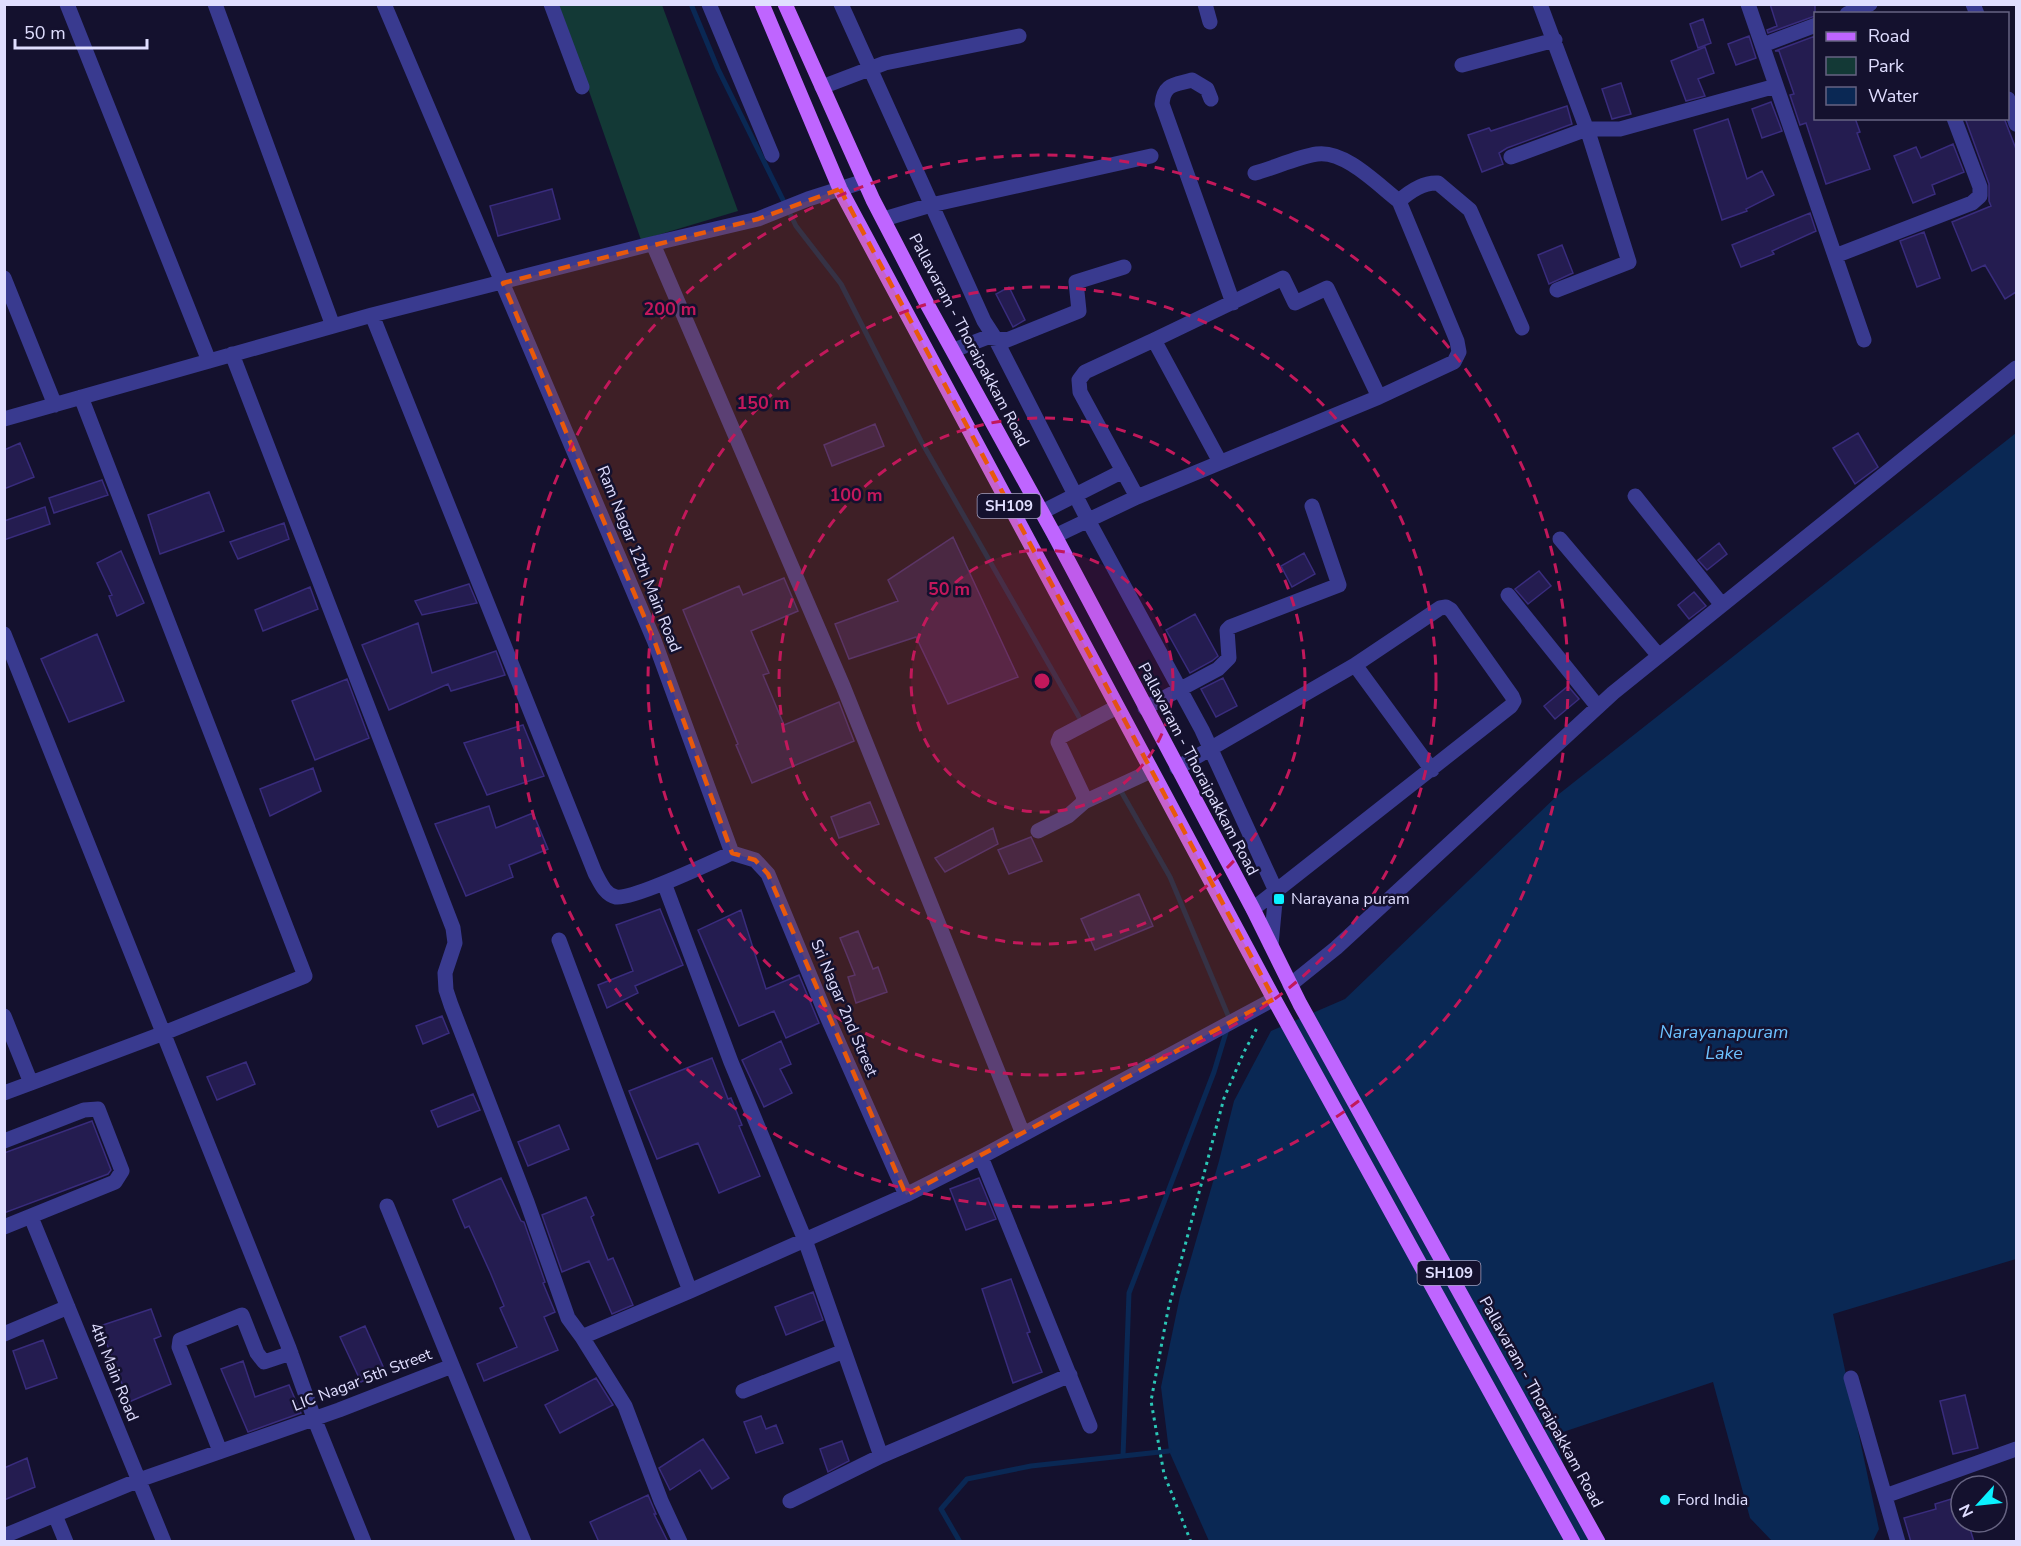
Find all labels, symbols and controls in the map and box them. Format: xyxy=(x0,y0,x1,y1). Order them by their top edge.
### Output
scale bar xyxy=(15,12,147,50)
legend xyxy=(1814,12,2009,120)
text: 50 m xyxy=(24,21,66,45)
text: Road xyxy=(1868,24,1910,48)
text: Park xyxy=(1868,54,1905,78)
text: Water xyxy=(1868,84,1919,108)
street label: Pallavaram - Thoraipakkam Road xyxy=(903,230,1035,450)
text: 200 m xyxy=(643,297,697,321)
text: 150 m xyxy=(736,391,790,415)
street label: Ram Nagar 12th Main Road xyxy=(591,462,687,656)
text: 100 m xyxy=(829,483,883,507)
road number: SH109 xyxy=(978,494,1040,518)
text: 50 m xyxy=(928,577,970,601)
street label: Pallavaram - Thoraipakkam Road xyxy=(1132,659,1264,879)
centre of rings xyxy=(1032,671,1052,691)
place label: Narayana puram xyxy=(1291,888,1410,910)
marker: Narayana puram xyxy=(1272,892,1286,906)
street label: Sri Nagar 2nd Street xyxy=(805,936,883,1080)
water label: Narayanapuram Lake xyxy=(1660,1020,1788,1065)
road number: SH109 xyxy=(1418,1261,1480,1285)
street label: Pallavaram - Thoraipakkam Road xyxy=(1474,1293,1608,1511)
street label: 4th Main Road xyxy=(84,1319,144,1425)
street label: LIC Nagar 5th Street xyxy=(289,1343,435,1417)
north arrow xyxy=(1949,1474,2009,1534)
place label: Ford India xyxy=(1677,1489,1748,1511)
marker: Ford India xyxy=(1658,1493,1672,1507)
text: N xyxy=(1954,1500,1979,1521)

